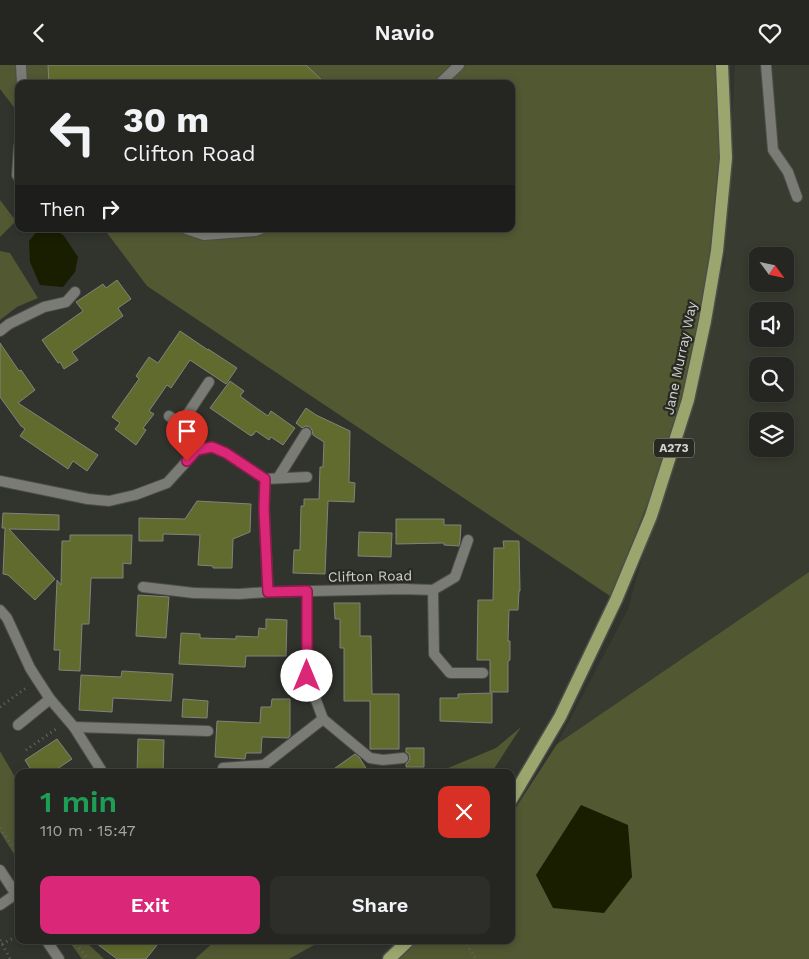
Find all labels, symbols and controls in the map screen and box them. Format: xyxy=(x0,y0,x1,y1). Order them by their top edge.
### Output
icon: back xyxy=(25,19,53,47)
icon: heart xyxy=(756,19,784,47)
text: Navio xyxy=(375,20,434,45)
text: 30 m xyxy=(123,99,209,141)
icon: left xyxy=(40,100,105,165)
text: Clifton Road xyxy=(123,141,255,166)
icon: right xyxy=(96,195,124,223)
text: Then xyxy=(40,198,86,221)
north arrow xyxy=(749,247,794,293)
map controls xyxy=(749,247,794,457)
street label: Jane Murray Way xyxy=(660,299,700,416)
button: sound xyxy=(749,302,794,347)
button: search xyxy=(749,357,794,402)
pin xyxy=(166,410,208,461)
button: layers xyxy=(749,412,794,457)
icon: arrive xyxy=(173,417,201,445)
road number: A273 xyxy=(654,438,694,457)
street label: Clifton Road xyxy=(328,567,412,585)
position arrow xyxy=(280,649,332,701)
text: 1 min xyxy=(40,784,117,819)
button: close xyxy=(438,786,490,838)
text: 110 m · 15:47 xyxy=(40,821,136,840)
button: Exit xyxy=(40,876,260,934)
button: Share xyxy=(270,876,490,934)

